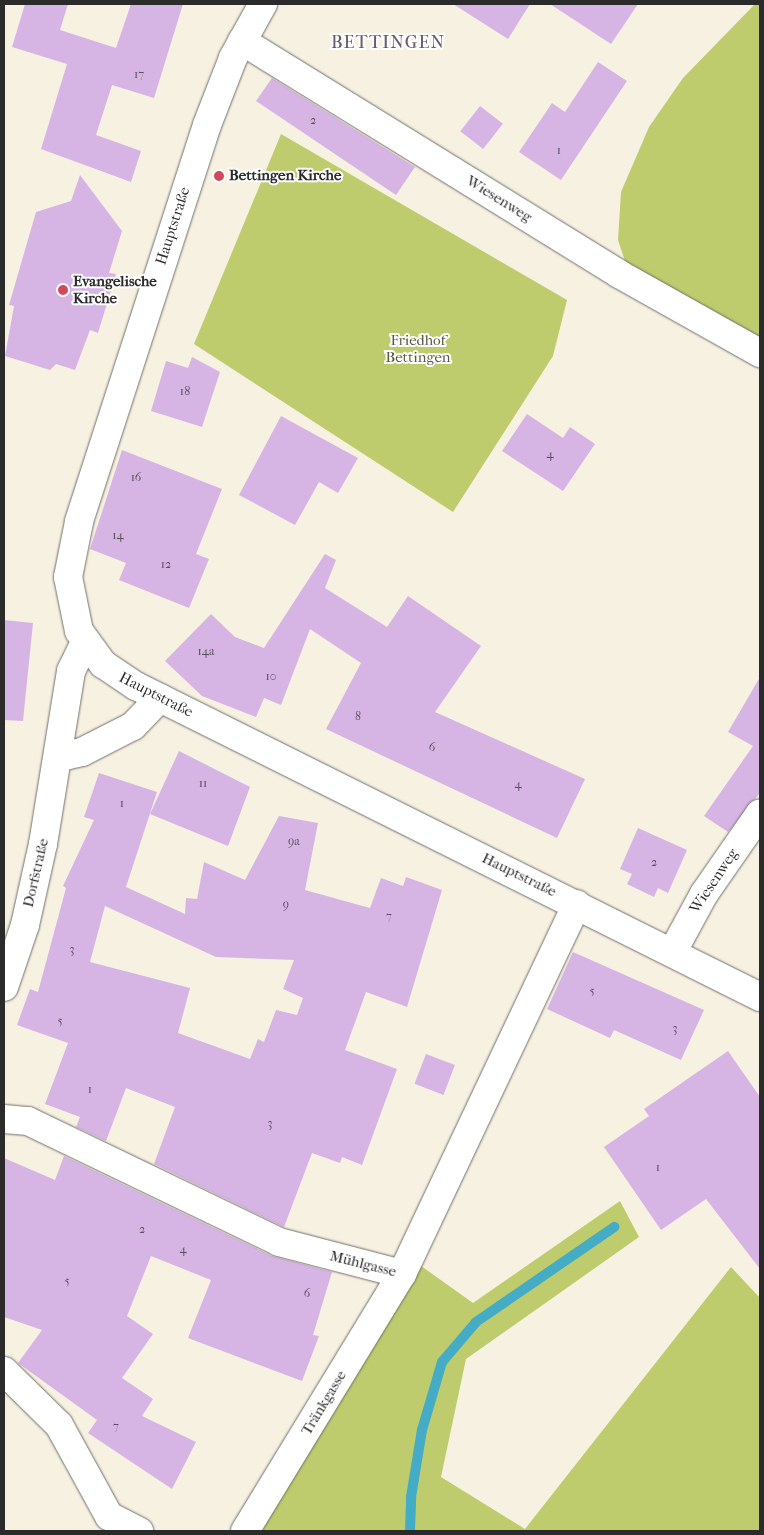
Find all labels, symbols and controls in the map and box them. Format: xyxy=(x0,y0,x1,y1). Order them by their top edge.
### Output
district label: BETTINGEN xyxy=(330,32,446,54)
house number: 17 xyxy=(134,68,144,82)
house number: 2 xyxy=(310,114,316,128)
house number: 1 xyxy=(557,144,561,158)
place label: Bettingen Kirche xyxy=(229,167,341,185)
marker: Bettingen Kirche xyxy=(213,170,225,182)
street label: Wiesenweg xyxy=(463,172,535,226)
street label: Hauptstraße xyxy=(152,185,194,267)
place label: Evangelische Kirche xyxy=(73,272,157,307)
marker: Evangelische Kirche xyxy=(57,284,69,296)
park label: Friedhof Bettingen xyxy=(385,331,451,366)
house number: 18 xyxy=(180,385,190,399)
house number: 4 xyxy=(546,448,554,462)
house number: 16 xyxy=(131,471,141,485)
house number: 14 xyxy=(112,529,124,543)
house number: 12 xyxy=(161,558,171,572)
house number: 14a xyxy=(198,645,214,659)
street label: Hauptstraße xyxy=(116,669,196,721)
house number: 10 xyxy=(266,670,276,684)
house number: 8 xyxy=(355,710,361,724)
house number: 6 xyxy=(429,741,435,755)
house number: 11 xyxy=(199,777,207,791)
house number: 4 xyxy=(514,778,522,792)
house number: 1 xyxy=(120,797,124,811)
house number: 9a xyxy=(288,835,300,849)
street label: Dorfstraße xyxy=(19,837,53,909)
street label: Wiesenweg xyxy=(686,845,742,917)
street label: Hauptstraße xyxy=(479,849,559,901)
house number: 2 xyxy=(651,856,657,870)
house number: 9 xyxy=(283,898,289,912)
house number: 7 xyxy=(386,910,392,924)
house number: 3 xyxy=(70,943,74,957)
house number: 5 xyxy=(589,985,595,999)
house number: 5 xyxy=(57,1015,63,1029)
house number: 3 xyxy=(673,1022,677,1036)
house number: 1 xyxy=(88,1083,92,1097)
house number: 3 xyxy=(268,1117,272,1131)
house number: 1 xyxy=(656,1161,660,1175)
house number: 2 xyxy=(139,1223,145,1237)
house number: 4 xyxy=(179,1243,187,1257)
street label: Mühlgasse xyxy=(328,1247,398,1281)
house number: 5 xyxy=(64,1275,70,1289)
house number: 6 xyxy=(304,1287,310,1301)
street label: Tränkgasse xyxy=(298,1367,350,1439)
house number: 7 xyxy=(113,1420,119,1434)

